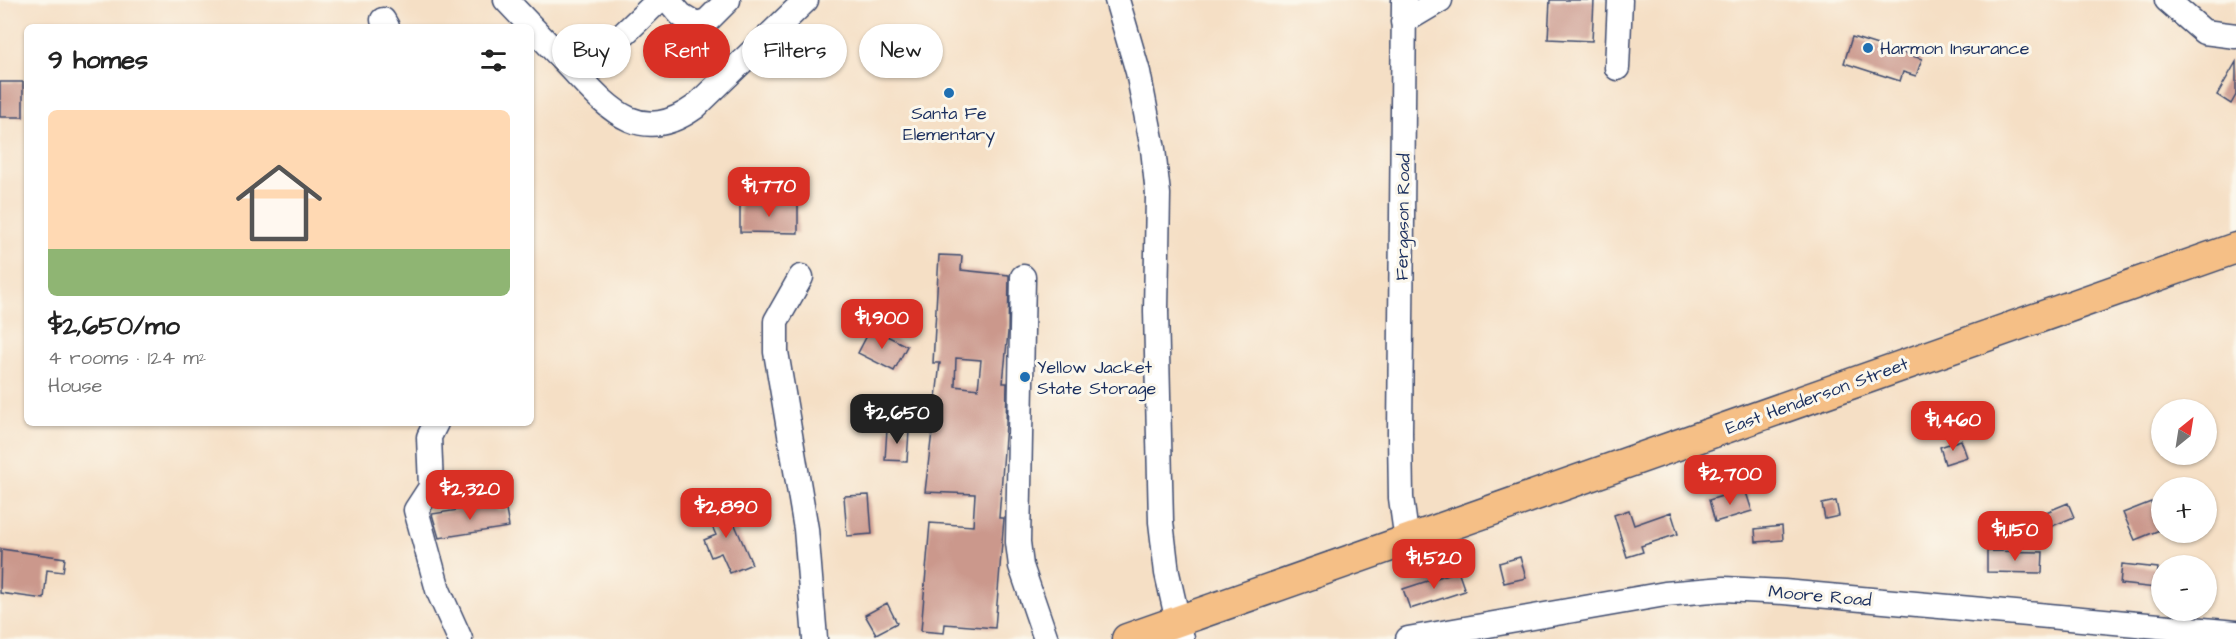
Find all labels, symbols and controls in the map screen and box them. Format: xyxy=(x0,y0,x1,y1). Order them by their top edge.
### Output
chip: Buy xyxy=(552,24,631,78)
chip: Rent xyxy=(643,24,730,78)
chip: Filters xyxy=(742,24,847,78)
chip: New xyxy=(859,24,943,78)
place label: Harmon Insurance xyxy=(1880,36,2030,61)
marker: Harmon Insurance xyxy=(1861,41,1875,55)
text: 9 homes xyxy=(48,42,148,78)
icon: filters xyxy=(477,44,510,77)
marker: Santa Fe Elementary xyxy=(942,86,956,100)
place label: Santa Fe Elementary xyxy=(903,101,995,148)
icon: home xyxy=(225,149,333,257)
street label: Fergason Road xyxy=(1389,153,1418,281)
pin: $1,770 xyxy=(720,167,818,218)
text: $1,770 xyxy=(742,172,796,200)
pin: $1,900 xyxy=(833,299,931,350)
text: $1,900 xyxy=(855,304,909,332)
text: $2,650/mo xyxy=(48,308,180,344)
text: 4 rooms · 124 m² xyxy=(48,344,206,372)
street label: East Henderson Street xyxy=(1722,351,1913,441)
place label: Yellow Jacket State Storage xyxy=(1037,355,1157,402)
marker: Yellow Jacket State Storage xyxy=(1018,370,1032,384)
text: House xyxy=(48,372,102,400)
pin: $2,650 xyxy=(848,394,946,445)
text: $2,650 xyxy=(864,399,930,427)
north arrow xyxy=(2151,399,2217,465)
map controls xyxy=(2151,399,2217,621)
pin: $1,460 xyxy=(1904,401,2002,452)
text: $1,460 xyxy=(1925,406,1981,434)
pin: $2,700 xyxy=(1681,455,1779,506)
text: $2,700 xyxy=(1698,460,1762,488)
pin: $2,320 xyxy=(421,470,519,521)
text: $2,320 xyxy=(440,475,500,503)
button: + xyxy=(2151,477,2217,543)
pin: $2,890 xyxy=(677,488,775,539)
text: $2,890 xyxy=(694,493,758,521)
pin: $1,150 xyxy=(1966,511,2064,562)
text: $1,150 xyxy=(1992,516,2038,544)
pin: $1,520 xyxy=(1385,539,1483,590)
text: $1,520 xyxy=(1406,544,1462,572)
button: − xyxy=(2151,555,2217,621)
street label: Moore Road xyxy=(1767,579,1873,613)

